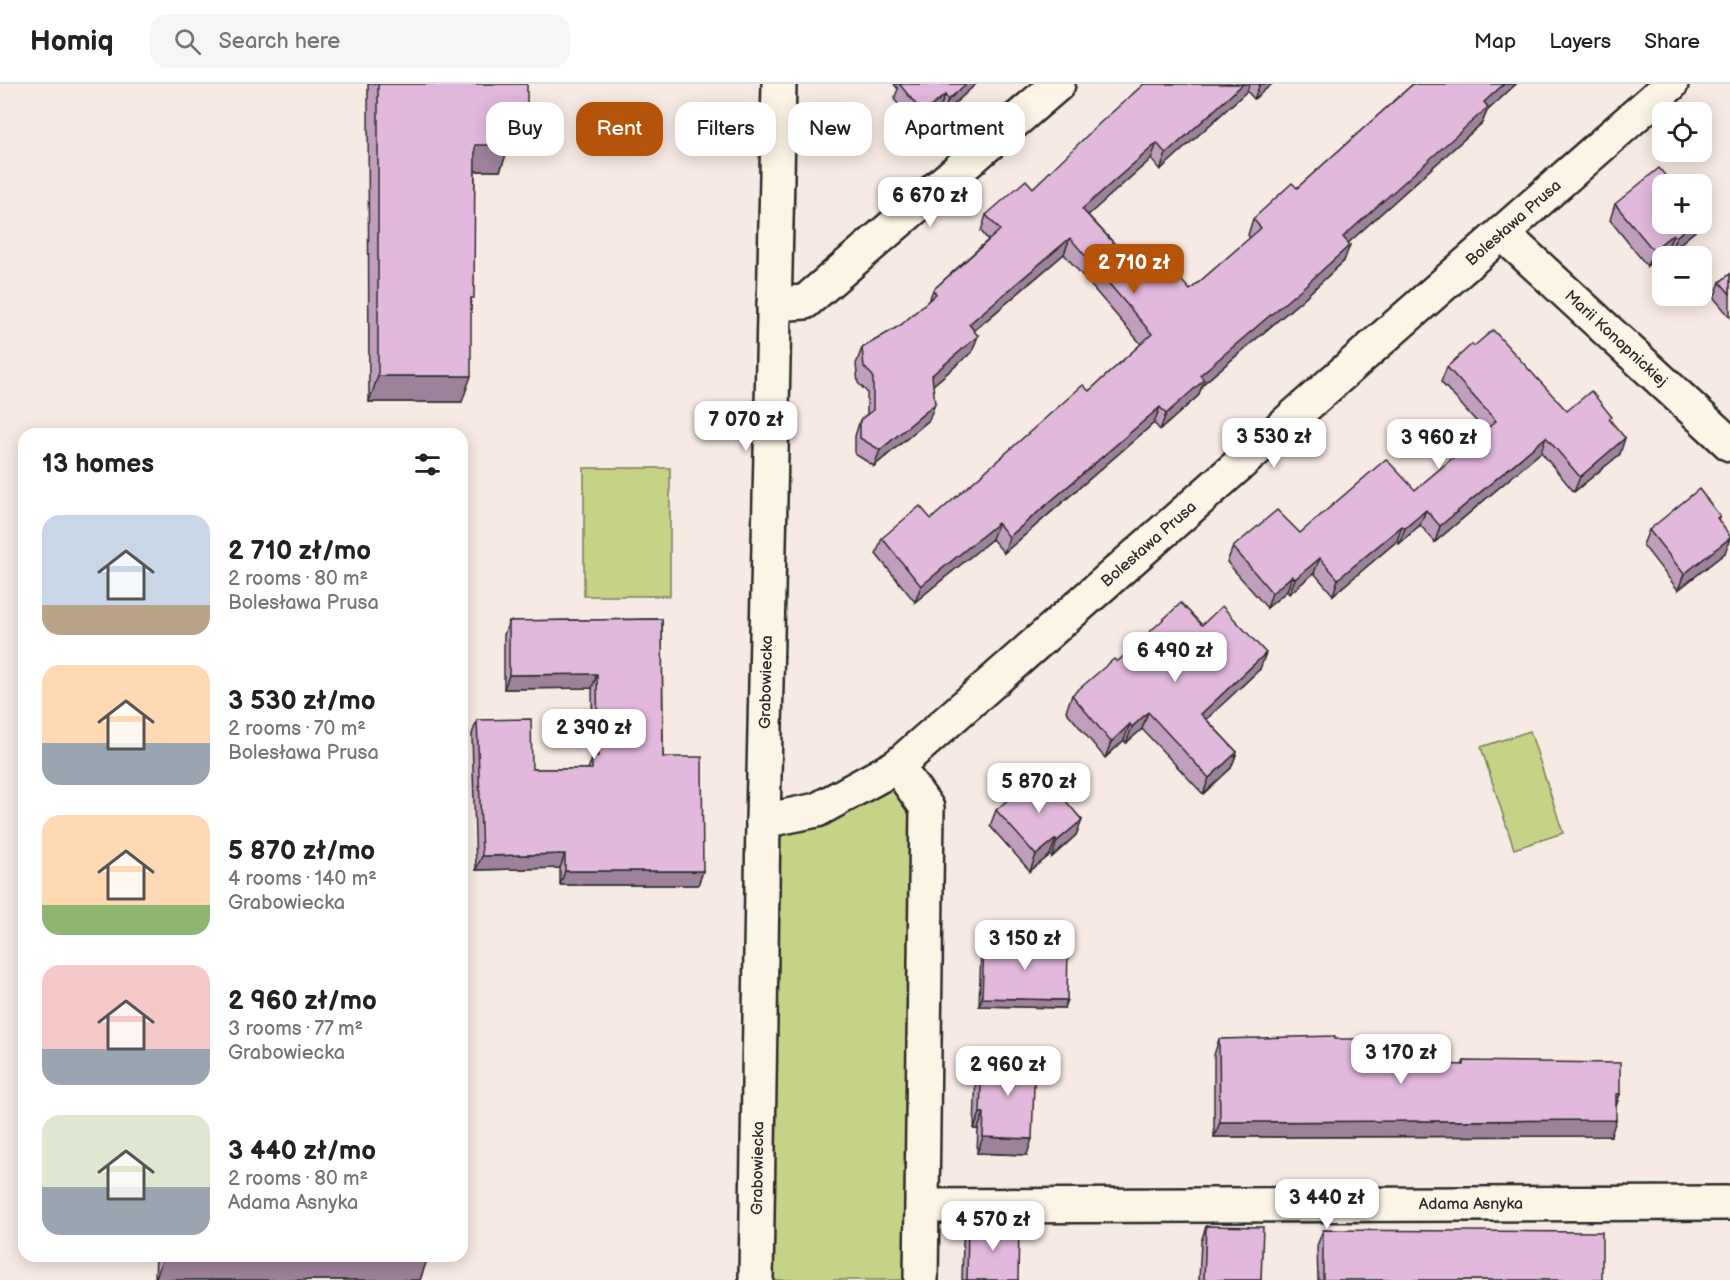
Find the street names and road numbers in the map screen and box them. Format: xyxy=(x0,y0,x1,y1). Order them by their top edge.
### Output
street label: Bolesława Prusa xyxy=(1462,176,1565,270)
street label: Marii Konopnickiej xyxy=(1561,286,1671,391)
street label: Bolesława Prusa xyxy=(1097,497,1200,591)
street label: Grabowiecka xyxy=(756,635,777,729)
street label: Grabowiecka xyxy=(747,1121,768,1215)
street label: Adama Asnyka xyxy=(1419,1194,1523,1214)

